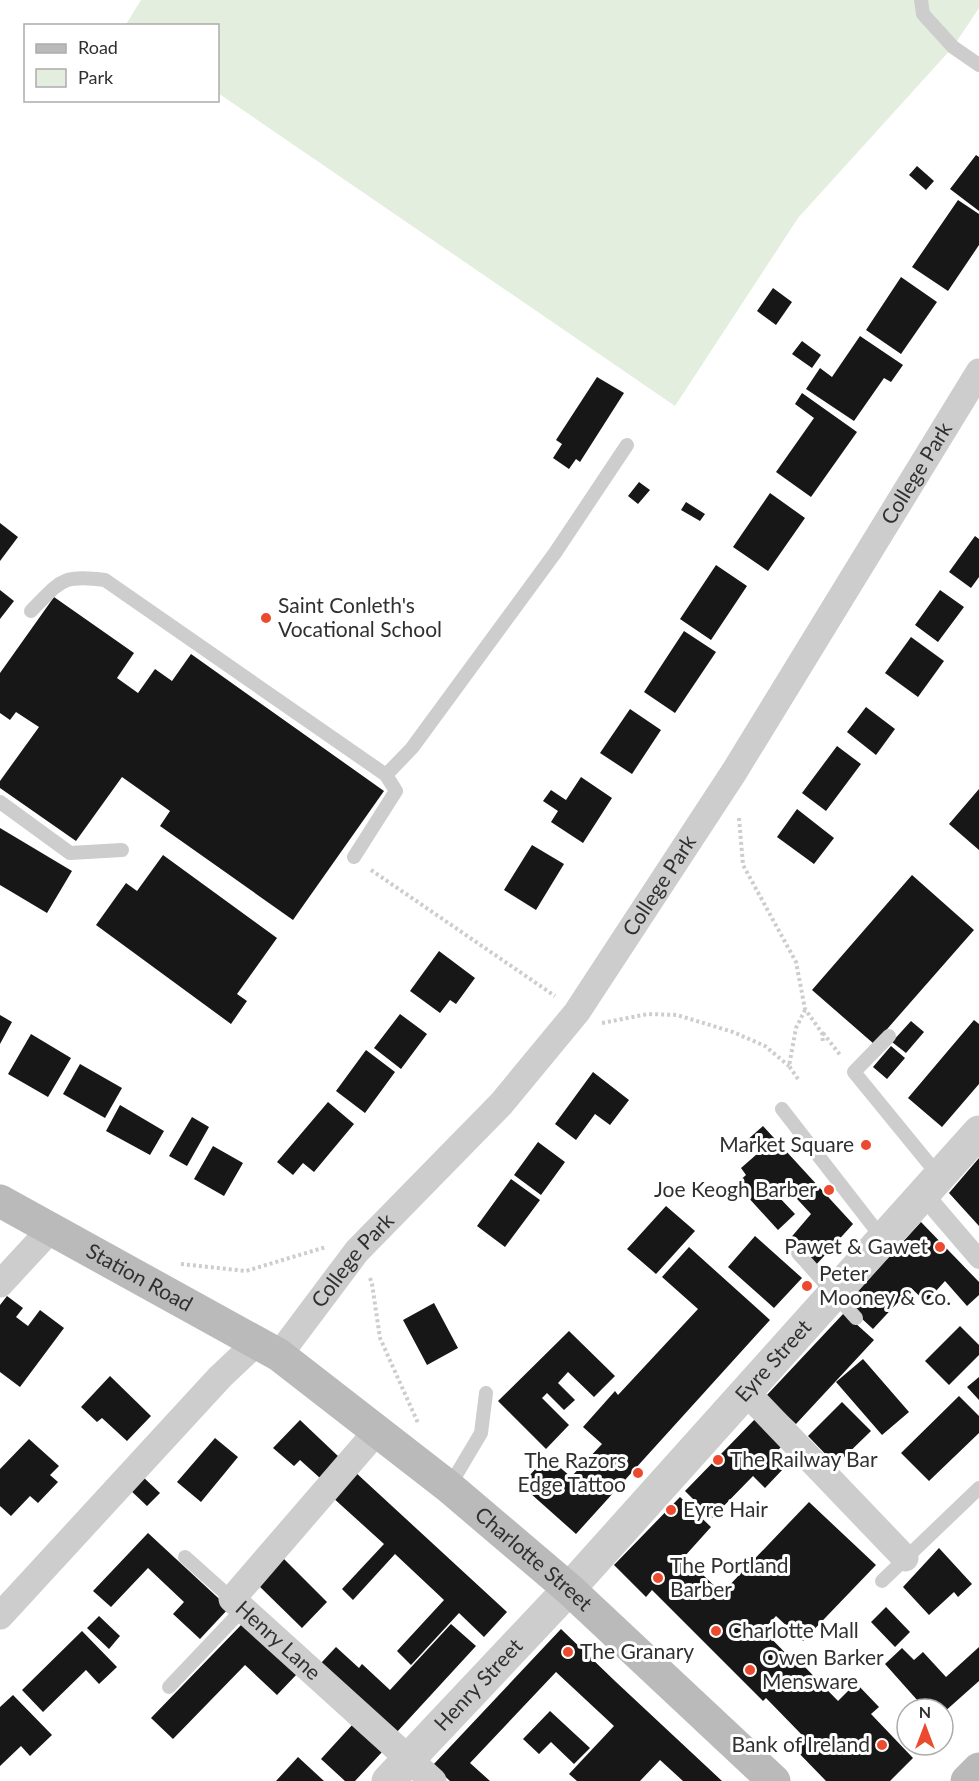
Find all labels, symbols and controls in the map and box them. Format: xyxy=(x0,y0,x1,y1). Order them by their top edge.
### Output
legend xyxy=(24,24,219,102)
text: Road xyxy=(78,36,118,58)
text: Park xyxy=(78,66,114,88)
street label: College Park xyxy=(875,417,956,528)
place label: Saint Conleth's Vocational School xyxy=(278,592,442,641)
marker: Saint Conleth's Vocational School xyxy=(259,611,273,625)
street label: College Park xyxy=(616,830,700,940)
place label: Market Square xyxy=(719,1131,854,1156)
marker: Market Square xyxy=(859,1138,873,1152)
place label: Joe Keogh Barber xyxy=(654,1176,817,1201)
marker: Joe Keogh Barber xyxy=(822,1183,836,1197)
street label: College Park xyxy=(305,1207,398,1312)
place label: Pawet & Gawet xyxy=(784,1233,928,1258)
street label: Station Road xyxy=(83,1237,197,1316)
marker: Pawet & Gawet xyxy=(933,1240,947,1254)
place label: Peter Mooney & Co. xyxy=(819,1260,951,1309)
marker: Peter Mooney & Co. xyxy=(800,1279,814,1293)
street label: Eyre Street xyxy=(729,1314,816,1406)
place label: The Railway Bar xyxy=(730,1446,878,1471)
place label: The Razors Edge Tattoo xyxy=(518,1447,626,1496)
marker: The Railway Bar xyxy=(711,1453,725,1467)
marker: The Razors Edge Tattoo xyxy=(631,1466,645,1480)
place label: Eyre Hair xyxy=(683,1496,768,1521)
street label: Charlotte Street xyxy=(471,1501,599,1616)
marker: Eyre Hair xyxy=(664,1503,678,1517)
place label: The Portland Barber xyxy=(670,1552,788,1601)
marker: The Portland Barber xyxy=(651,1571,665,1585)
street label: Henry Lane xyxy=(231,1595,327,1684)
place label: Charlotte Mall xyxy=(728,1617,859,1642)
marker: Charlotte Mall xyxy=(709,1624,723,1638)
street label: Henry Street xyxy=(428,1632,527,1735)
place label: The Granary xyxy=(580,1638,694,1663)
place label: Owen Barker Mensware xyxy=(762,1644,884,1693)
marker: The Granary xyxy=(561,1645,575,1659)
marker: Owen Barker Mensware xyxy=(743,1663,757,1677)
north arrow xyxy=(895,1697,955,1757)
text: N xyxy=(919,1702,931,1721)
place label: Bank of Ireland xyxy=(731,1731,870,1756)
marker: Bank of Ireland xyxy=(875,1738,889,1752)

